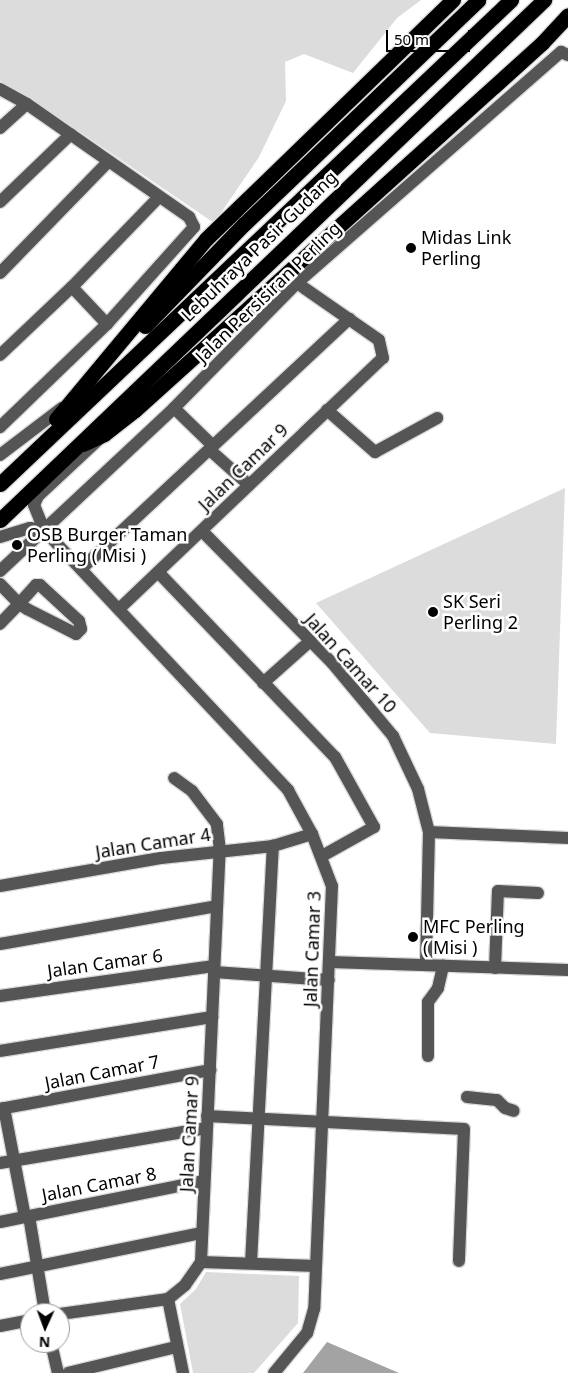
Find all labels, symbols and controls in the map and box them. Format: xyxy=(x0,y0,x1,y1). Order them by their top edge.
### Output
scale bar xyxy=(388,20,472,52)
text: 50 m xyxy=(394,29,429,49)
street label: Lebuhraya Pasir Gudang xyxy=(177,166,341,326)
street label: Jalan Persisiran Perling xyxy=(191,217,345,367)
place label: Midas Link Perling xyxy=(421,227,511,270)
marker: Midas Link Perling xyxy=(405,242,417,254)
street label: Jalan Camar 9 xyxy=(194,419,292,515)
place label: OSB Burger Taman Perling ( Misi ) xyxy=(27,524,187,566)
marker: OSB Burger Taman Perling ( Misi ) xyxy=(11,539,23,551)
place label: SK Seri Perling 2 xyxy=(443,591,518,634)
marker: SK Seri Perling 2 xyxy=(427,606,439,618)
street label: Jalan Camar 10 xyxy=(301,609,401,717)
street label: Jalan Camar 4 xyxy=(94,823,212,863)
street label: Jalan Camar 3 xyxy=(299,890,325,1008)
place label: MFC Perling ( Misi ) xyxy=(423,916,525,959)
marker: MFC Perling ( Misi ) xyxy=(407,931,419,943)
street label: Jalan Camar 6 xyxy=(46,944,164,982)
street label: Jalan Camar 7 xyxy=(43,1050,161,1094)
street label: Jalan Camar 9 xyxy=(175,1075,203,1193)
street label: Jalan Camar 8 xyxy=(40,1162,158,1206)
north arrow xyxy=(20,1303,70,1353)
text: N xyxy=(38,1333,51,1352)

